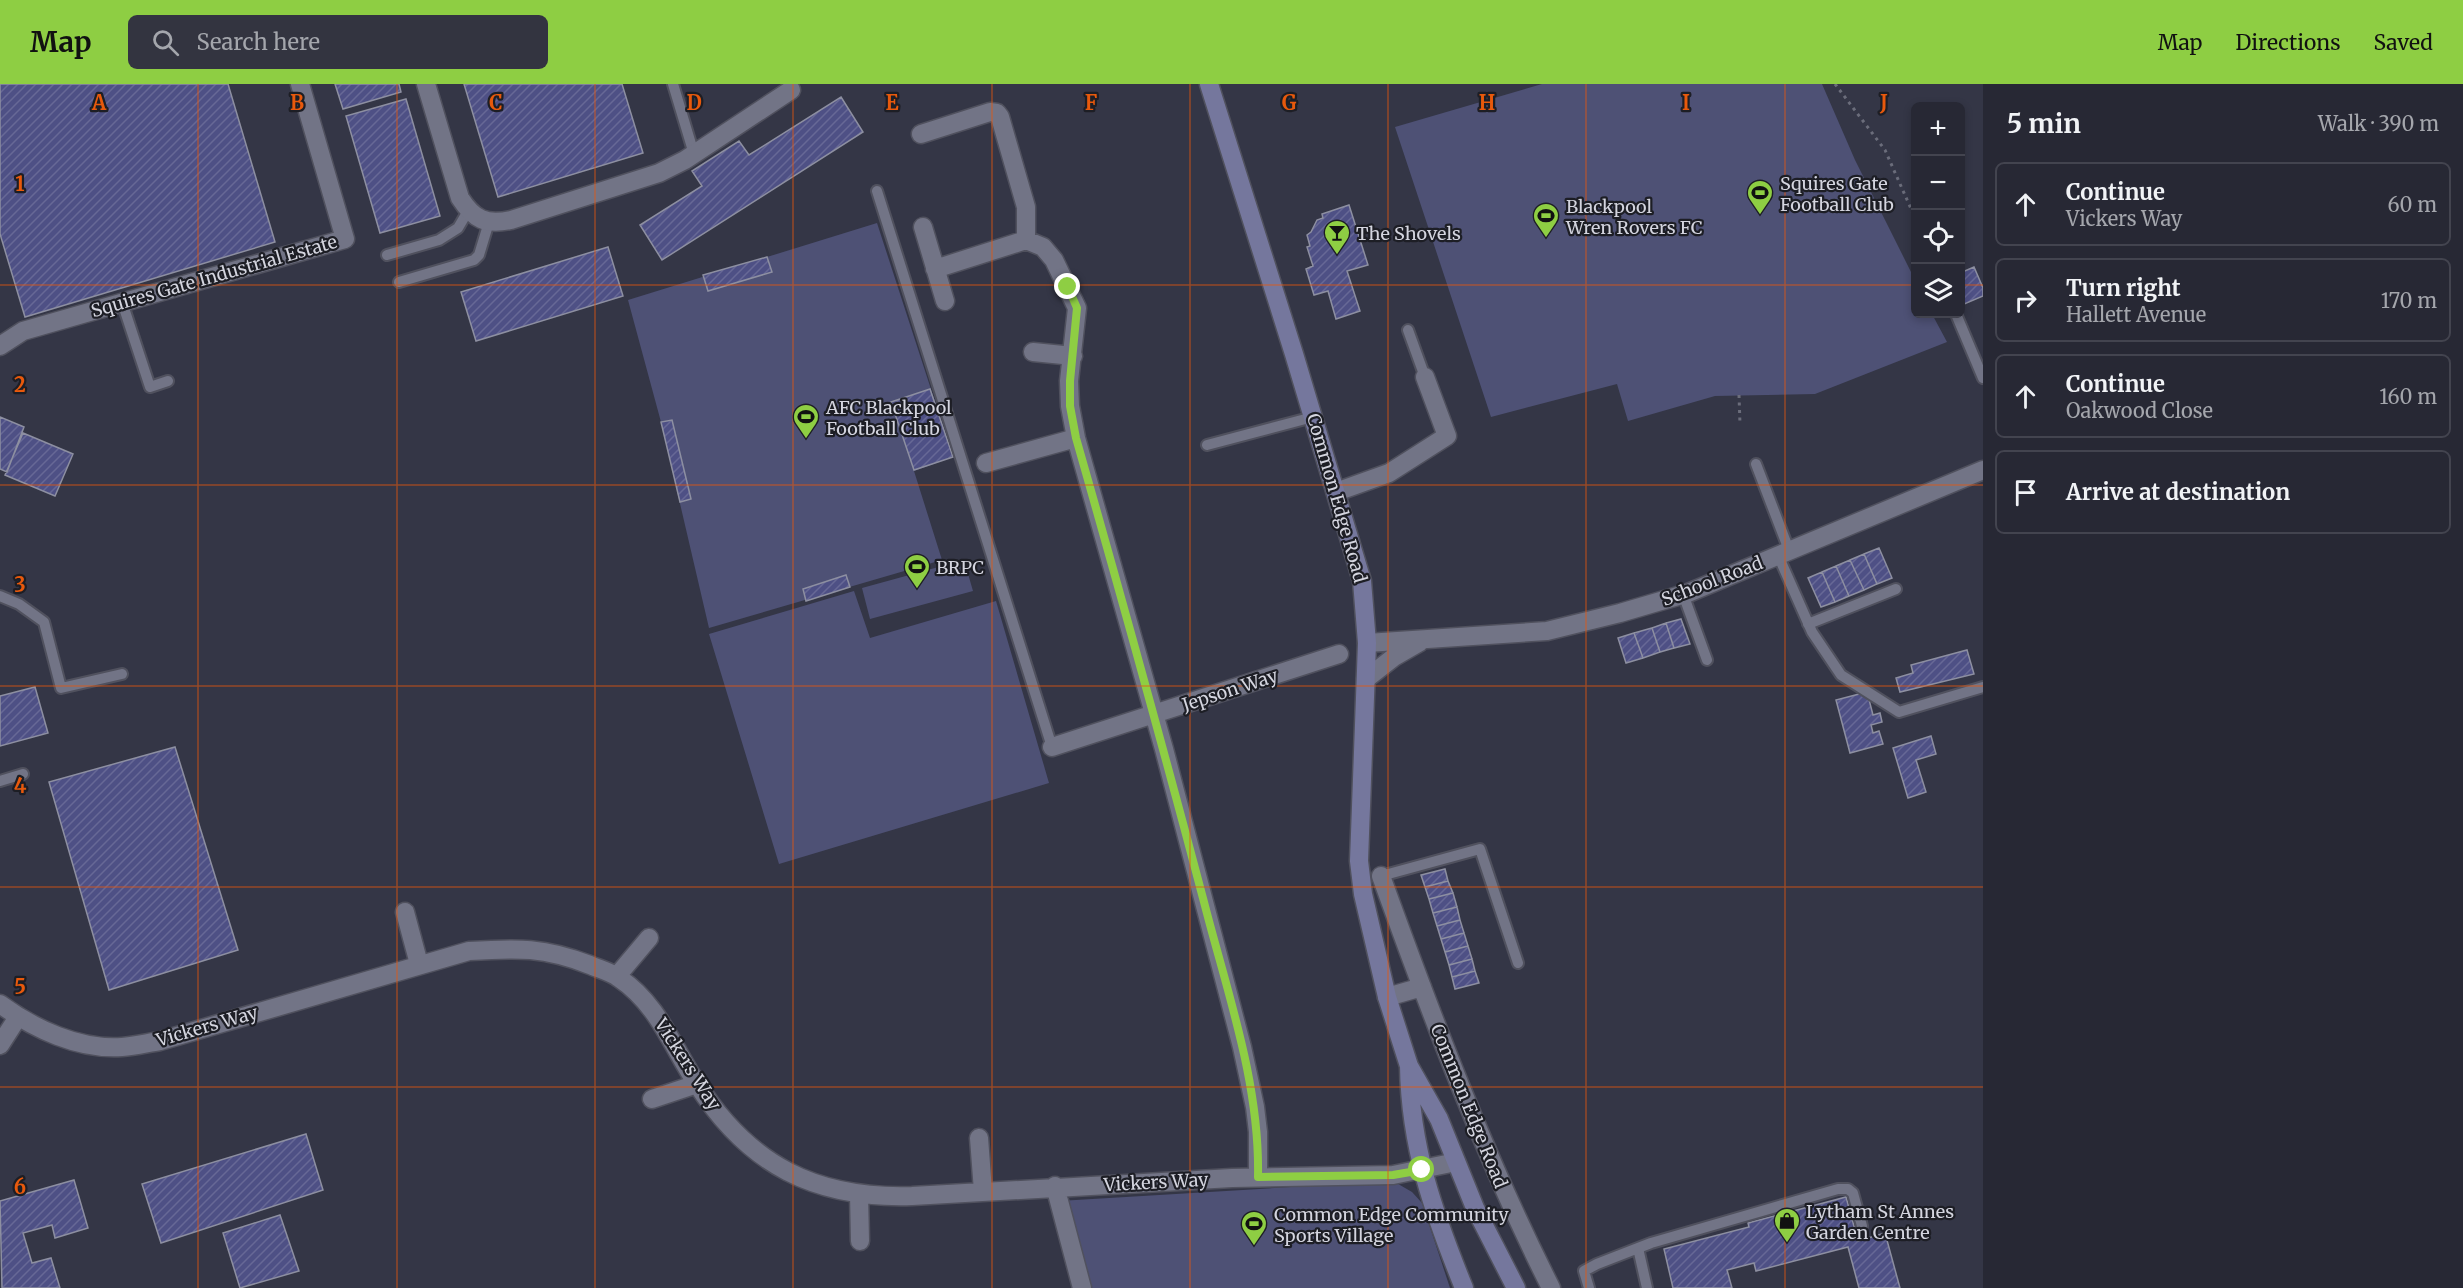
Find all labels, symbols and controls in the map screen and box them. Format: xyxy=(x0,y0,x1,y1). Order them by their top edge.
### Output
search box xyxy=(128,15,548,69)
text: Map xyxy=(30,24,92,60)
icon: search xyxy=(149,26,182,59)
text: Search here xyxy=(197,28,320,56)
text: Map xyxy=(2158,29,2202,56)
text: Directions xyxy=(2235,29,2340,56)
text: Saved xyxy=(2373,29,2433,56)
text: A xyxy=(91,90,107,115)
text: B xyxy=(290,90,304,115)
text: C xyxy=(489,90,503,115)
text: D xyxy=(686,90,702,115)
text: E xyxy=(885,90,899,115)
text: F xyxy=(1085,90,1098,115)
text: G xyxy=(1282,90,1297,115)
text: H xyxy=(1479,90,1495,115)
text: I xyxy=(1682,90,1690,115)
text: J xyxy=(1879,90,1888,115)
map controls xyxy=(1911,102,1965,318)
button: + xyxy=(1911,102,1965,156)
text: 5 min xyxy=(2007,107,2081,140)
text: Walk · 390 m xyxy=(2318,111,2439,136)
button: − xyxy=(1911,156,1965,210)
text: 1 xyxy=(15,171,25,196)
place label: Squires Gate Football Club xyxy=(1780,172,1894,216)
sports icon: Squires Gate Football Club xyxy=(1745,178,1775,216)
text: Continue xyxy=(2066,178,2165,206)
icon: ahead xyxy=(2009,188,2042,221)
text: 60 m xyxy=(2387,192,2437,217)
place label: Blackpool Wren Rovers FC xyxy=(1565,195,1703,239)
sports icon: Blackpool Wren Rovers FC xyxy=(1531,201,1561,239)
text: Vickers Way xyxy=(2066,206,2183,231)
button: locate xyxy=(1911,210,1965,264)
bar icon: The Shovels xyxy=(1322,218,1352,256)
place label: The Shovels xyxy=(1356,222,1461,245)
street label: Squires Gate Industrial Estate xyxy=(88,230,340,322)
button: layers xyxy=(1911,264,1965,318)
route end xyxy=(1054,273,1080,299)
text: Turn right xyxy=(2066,274,2180,302)
icon: right xyxy=(2009,284,2042,317)
text: 170 m xyxy=(2381,288,2437,313)
text: Hallett Avenue xyxy=(2066,302,2206,327)
text: Continue xyxy=(2066,370,2165,398)
text: 2 xyxy=(14,372,26,397)
icon: ahead xyxy=(2009,380,2042,413)
text: 160 m xyxy=(2379,384,2437,409)
place label: AFC Blackpool Football Club xyxy=(825,396,952,440)
text: Oakwood Close xyxy=(2066,398,2213,423)
sports icon: AFC Blackpool Football Club xyxy=(791,402,821,440)
street label: Common Edge Road xyxy=(1302,411,1372,585)
icon: arrive xyxy=(2009,476,2042,509)
text: Arrive at destination xyxy=(2066,478,2290,506)
street label: School Road xyxy=(1658,551,1766,611)
sports icon: BRPC xyxy=(902,552,932,590)
place label: BRPC xyxy=(936,556,984,579)
text: 3 xyxy=(14,572,26,597)
street label: Jepson Way xyxy=(1178,664,1281,717)
text: 4 xyxy=(14,773,27,798)
text: 5 xyxy=(14,974,26,999)
street label: Vickers Way xyxy=(152,1000,261,1052)
street label: Vickers Way xyxy=(649,1013,726,1115)
street label: Common Edge Road xyxy=(1426,1021,1512,1192)
route start xyxy=(1408,1156,1434,1182)
street label: Vickers Way xyxy=(1102,1168,1209,1196)
text: 6 xyxy=(14,1174,26,1199)
place label: Lytham St Annes Garden Centre xyxy=(1806,1200,1954,1244)
place label: Common Edge Community Sports Village xyxy=(1274,1203,1509,1247)
shop icon: Lytham St Annes Garden Centre xyxy=(1772,1206,1802,1244)
sports icon: Common Edge Community Sports Village xyxy=(1239,1209,1269,1247)

